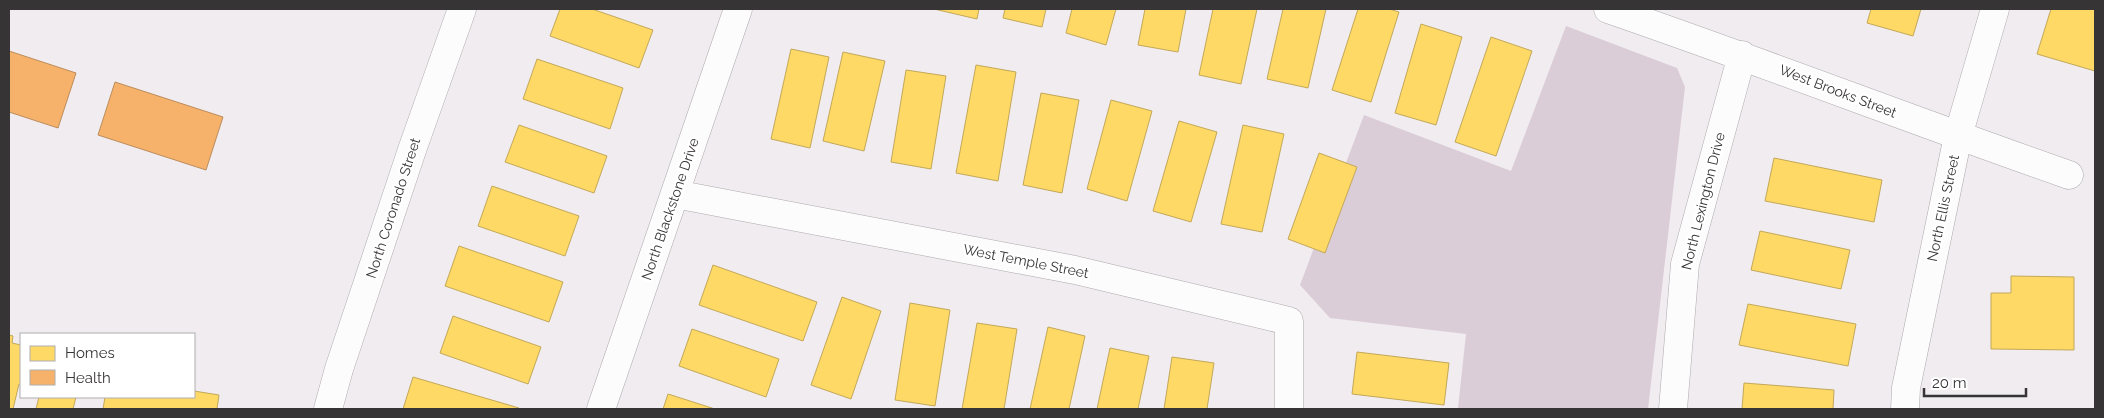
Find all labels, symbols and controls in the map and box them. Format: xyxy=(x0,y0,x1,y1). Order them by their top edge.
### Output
street label: West Brooks Street xyxy=(1777,61,1899,121)
street label: North Lexington Drive xyxy=(1678,131,1728,271)
street label: North Coronado Street xyxy=(363,136,423,280)
street label: North Blackstone Drive xyxy=(638,136,702,282)
street label: North Ellis Street xyxy=(1924,153,1962,263)
street label: West Temple Street xyxy=(962,241,1090,281)
legend xyxy=(20,333,195,398)
text: Homes xyxy=(65,344,115,362)
scale bar xyxy=(1924,366,2026,398)
text: Health xyxy=(65,369,111,387)
text: 20 m xyxy=(1932,374,1967,392)

